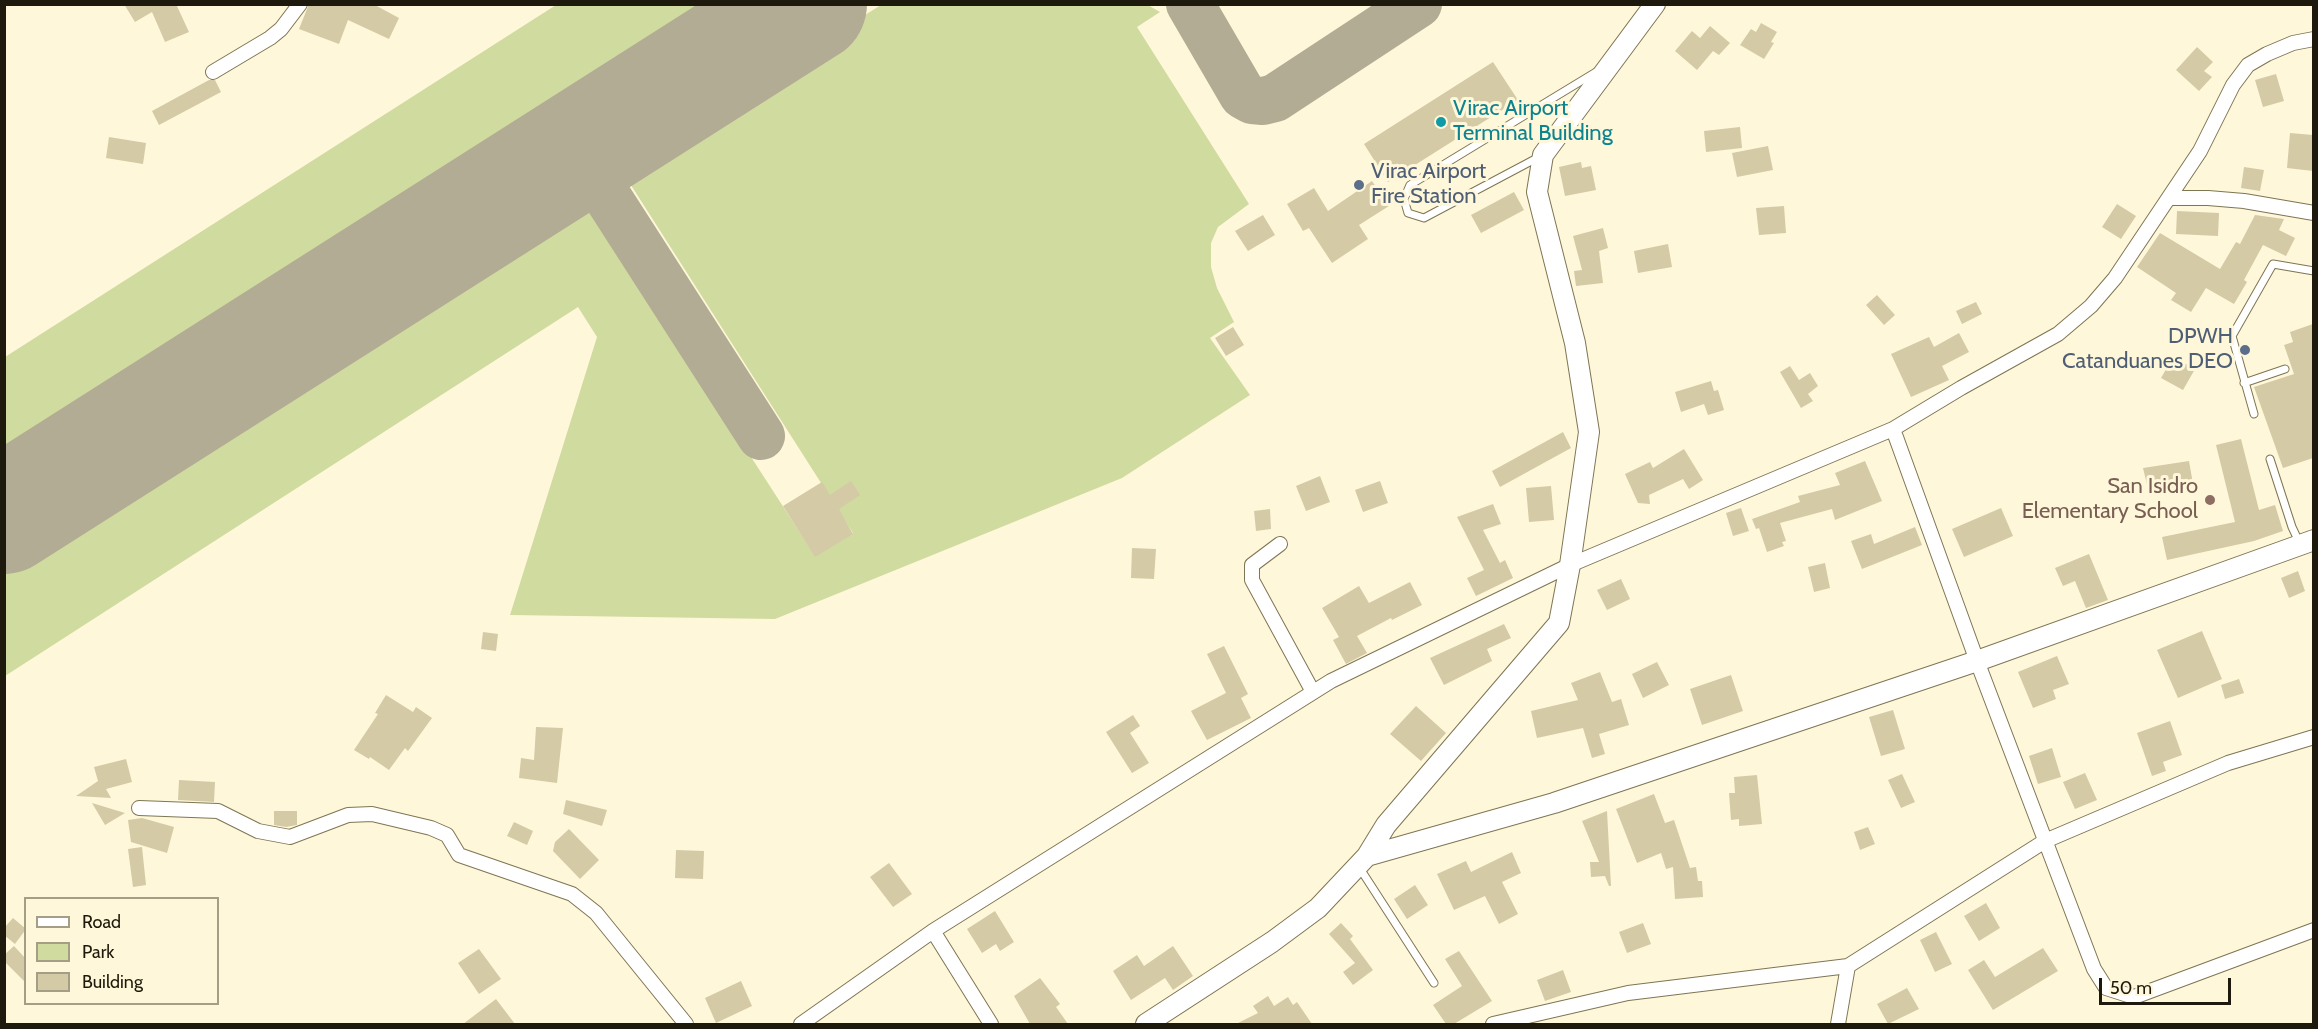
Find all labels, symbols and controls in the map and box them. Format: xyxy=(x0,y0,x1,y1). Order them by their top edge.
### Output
place label: Virac Airport Terminal Building xyxy=(1453,96,1613,148)
marker: Virac Airport Terminal Building xyxy=(1434,115,1448,129)
place label: Virac Airport Fire Station xyxy=(1371,159,1486,210)
marker: Virac Airport Fire Station xyxy=(1352,178,1366,192)
place label: DPWH Catanduanes DEO xyxy=(2062,324,2233,376)
marker: DPWH Catanduanes DEO xyxy=(2238,343,2252,357)
place label: San Isidro Elementary School xyxy=(2022,474,2198,526)
marker: San Isidro Elementary School xyxy=(2203,493,2217,507)
legend xyxy=(24,897,219,1005)
text: Road xyxy=(82,911,121,933)
text: Park xyxy=(82,941,114,963)
scale bar xyxy=(2102,966,2234,1004)
text: Building xyxy=(82,971,143,993)
text: 50 m xyxy=(2110,977,2152,999)

